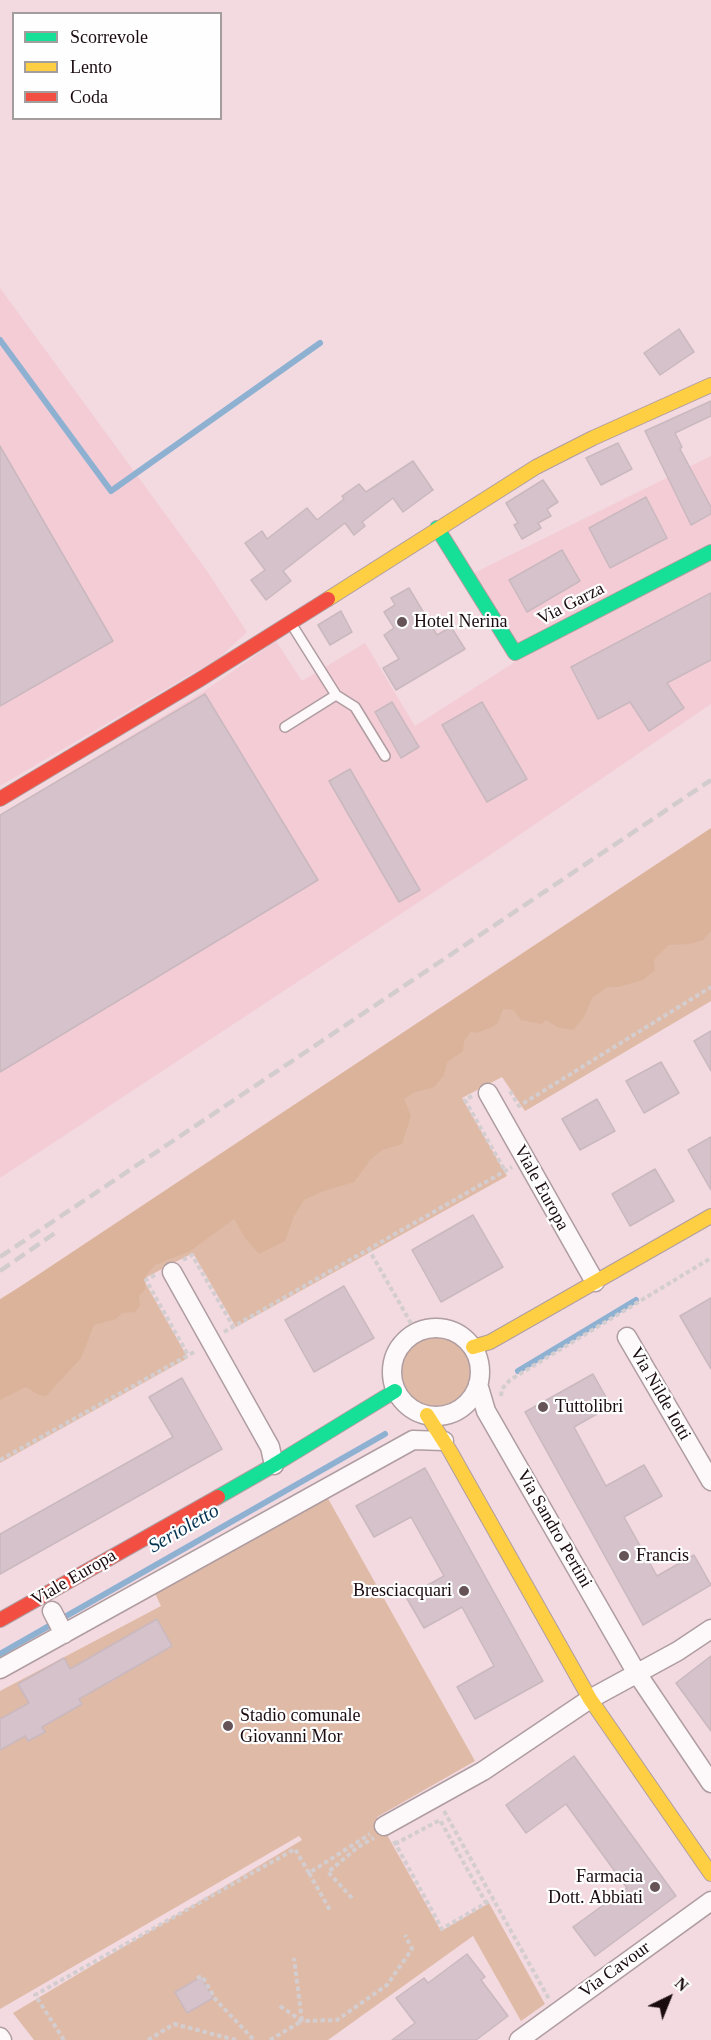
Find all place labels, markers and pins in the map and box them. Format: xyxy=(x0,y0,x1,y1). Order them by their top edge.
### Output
place label: Hotel Nerina xyxy=(414,611,507,633)
marker: Hotel Nerina xyxy=(395,615,409,629)
place label: Tuttolibri xyxy=(555,1396,623,1418)
marker: Tuttolibri xyxy=(536,1400,550,1414)
place label: Francis xyxy=(636,1545,689,1567)
marker: Francis xyxy=(617,1549,631,1563)
place label: Bresciacquari xyxy=(353,1580,452,1602)
marker: Bresciacquari xyxy=(457,1584,471,1598)
place label: Stadio comunale Giovanni Mor xyxy=(240,1705,360,1748)
marker: Stadio comunale Giovanni Mor xyxy=(221,1719,235,1733)
place label: Farmacia Dott. Abbiati xyxy=(548,1866,643,1908)
marker: Farmacia Dott. Abbiati xyxy=(648,1880,662,1894)

